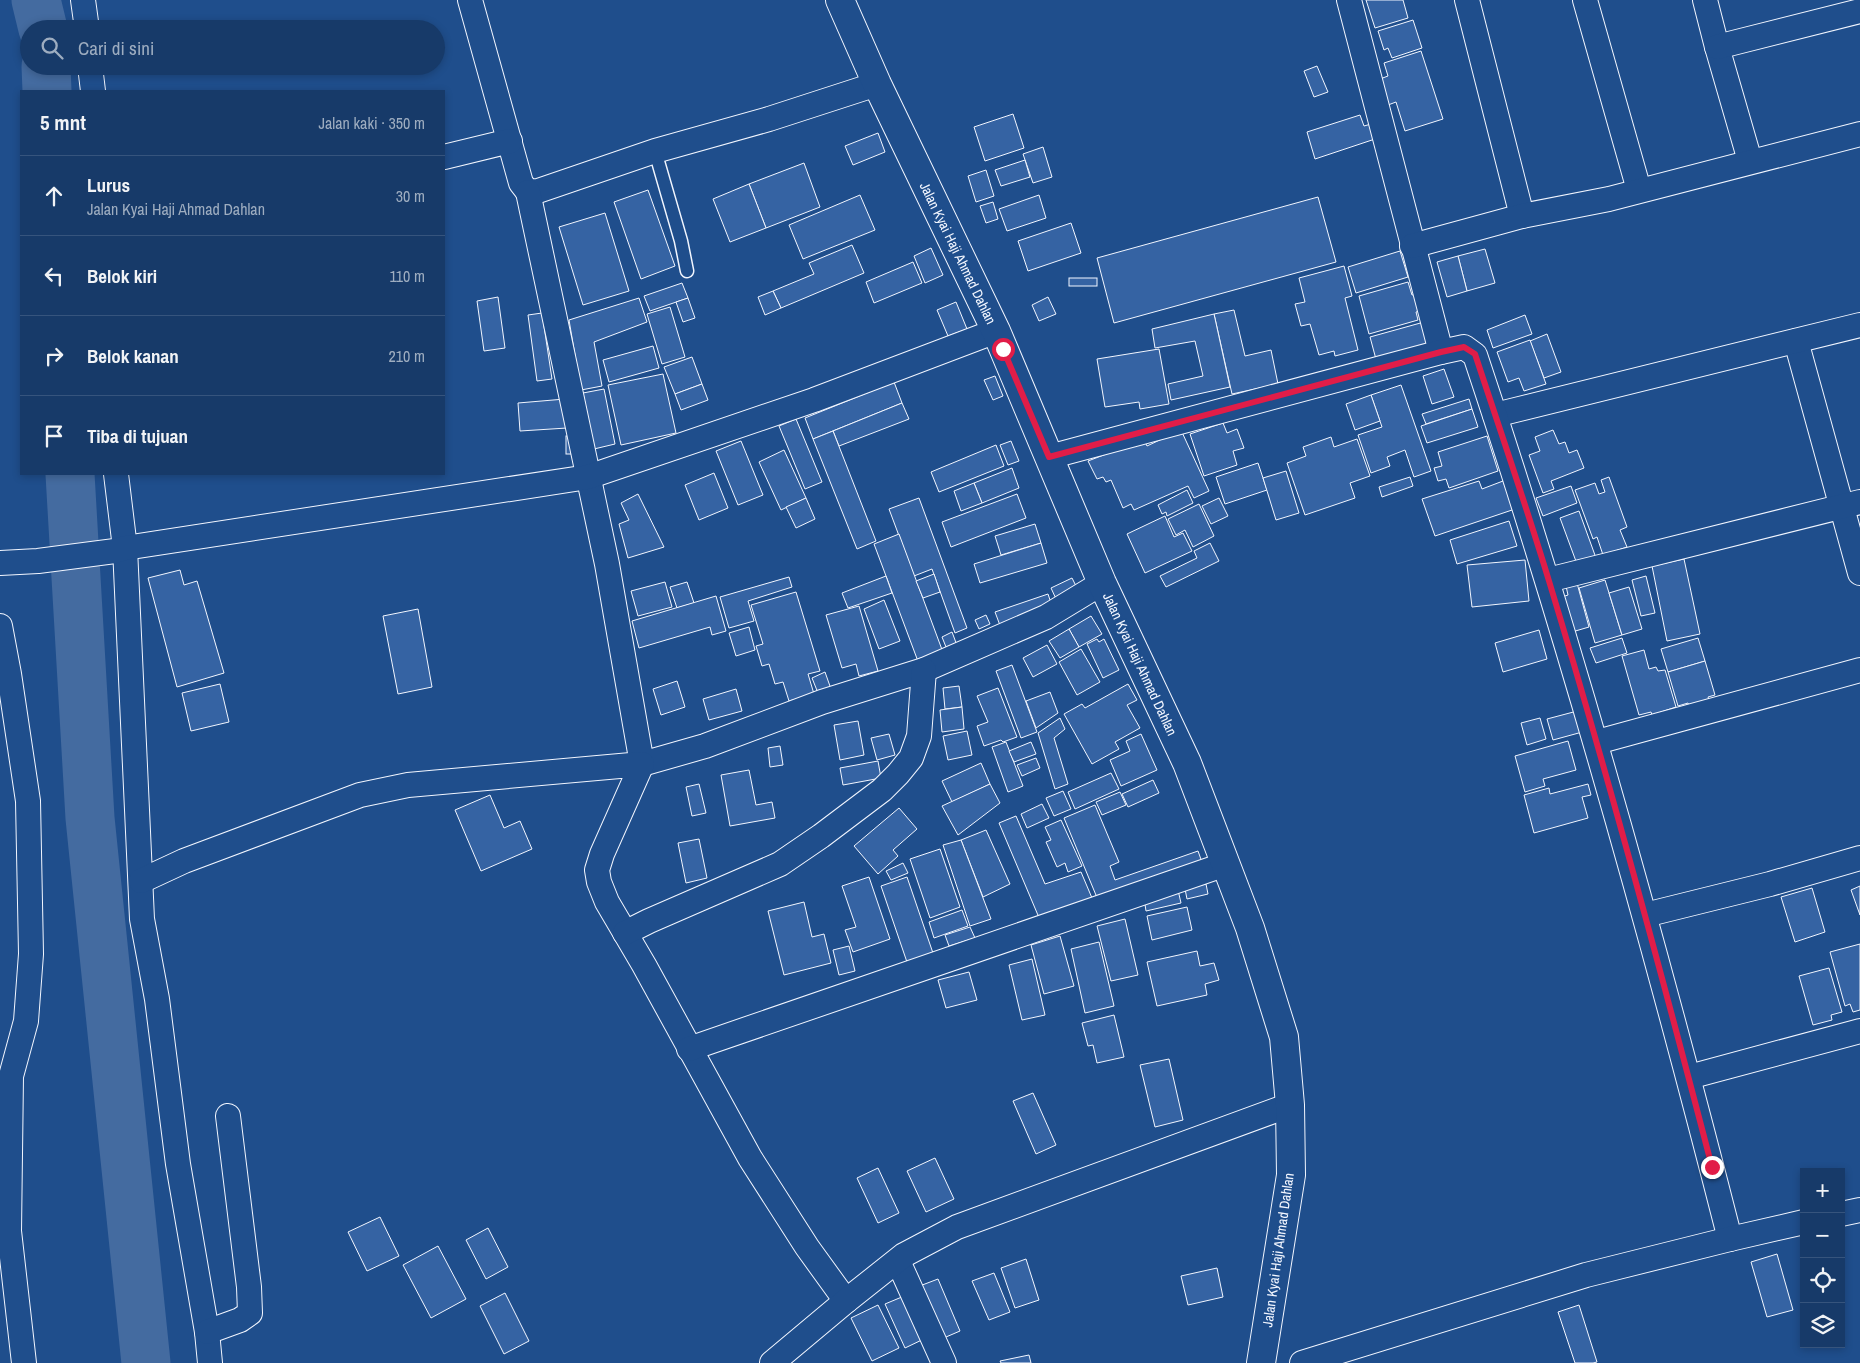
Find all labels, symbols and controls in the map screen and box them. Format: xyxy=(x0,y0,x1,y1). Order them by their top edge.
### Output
search box xyxy=(20,20,445,75)
icon: search xyxy=(38,34,66,62)
text: Cari di sini xyxy=(78,35,154,61)
text: 5 mnt xyxy=(40,108,86,137)
text: Jalan kaki · 350 m xyxy=(319,112,425,134)
text: Lurus xyxy=(87,172,130,198)
street label: Jalan Kyai Haji Ahmad Dahlan xyxy=(916,179,1000,327)
icon: ahead xyxy=(40,182,68,210)
text: 30 m xyxy=(396,185,425,207)
text: Jalan Kyai Haji Ahmad Dahlan xyxy=(87,198,265,220)
icon: left xyxy=(40,262,68,290)
text: Belok kiri xyxy=(87,263,157,289)
text: 110 m xyxy=(389,265,425,287)
route start xyxy=(992,338,1015,361)
icon: right xyxy=(40,342,68,370)
text: Belok kanan xyxy=(87,343,179,369)
text: 210 m xyxy=(389,345,425,367)
icon: arrive xyxy=(40,422,68,450)
text: Tiba di tujuan xyxy=(87,423,188,449)
street label: Jalan Kyai Haji Ahmad Dahlan xyxy=(1099,590,1181,738)
route end xyxy=(1701,1156,1724,1179)
map controls xyxy=(1800,1168,1845,1348)
button: + xyxy=(1800,1168,1845,1213)
street label: Jalan Kyai Haji Ahmad Dahlan xyxy=(1258,1172,1298,1328)
button: − xyxy=(1800,1213,1845,1258)
button: locate xyxy=(1800,1258,1845,1303)
button: layers xyxy=(1800,1303,1845,1348)

